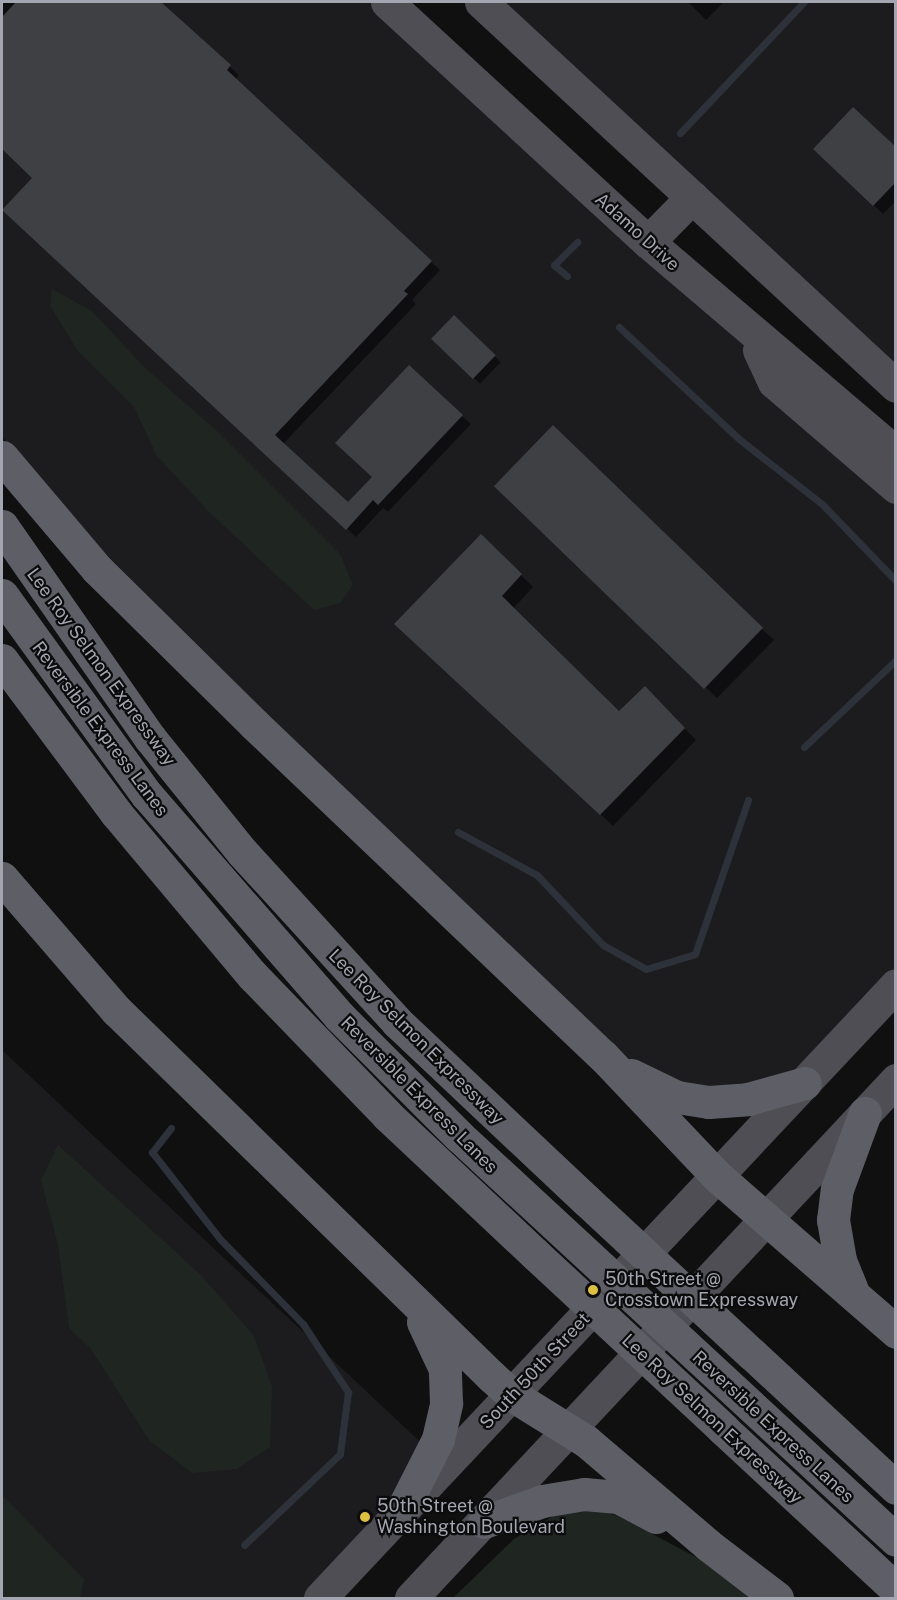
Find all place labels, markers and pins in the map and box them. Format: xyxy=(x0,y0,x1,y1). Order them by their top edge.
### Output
place label: 50th Street @ Crosstown Expressway xyxy=(605,1269,798,1312)
marker: 50th Street @ Crosstown Expressway xyxy=(586,1283,600,1297)
place label: 50th Street @ Washington Boulevard xyxy=(377,1496,565,1538)
marker: 50th Street @ Washington Boulevard xyxy=(358,1510,372,1524)

